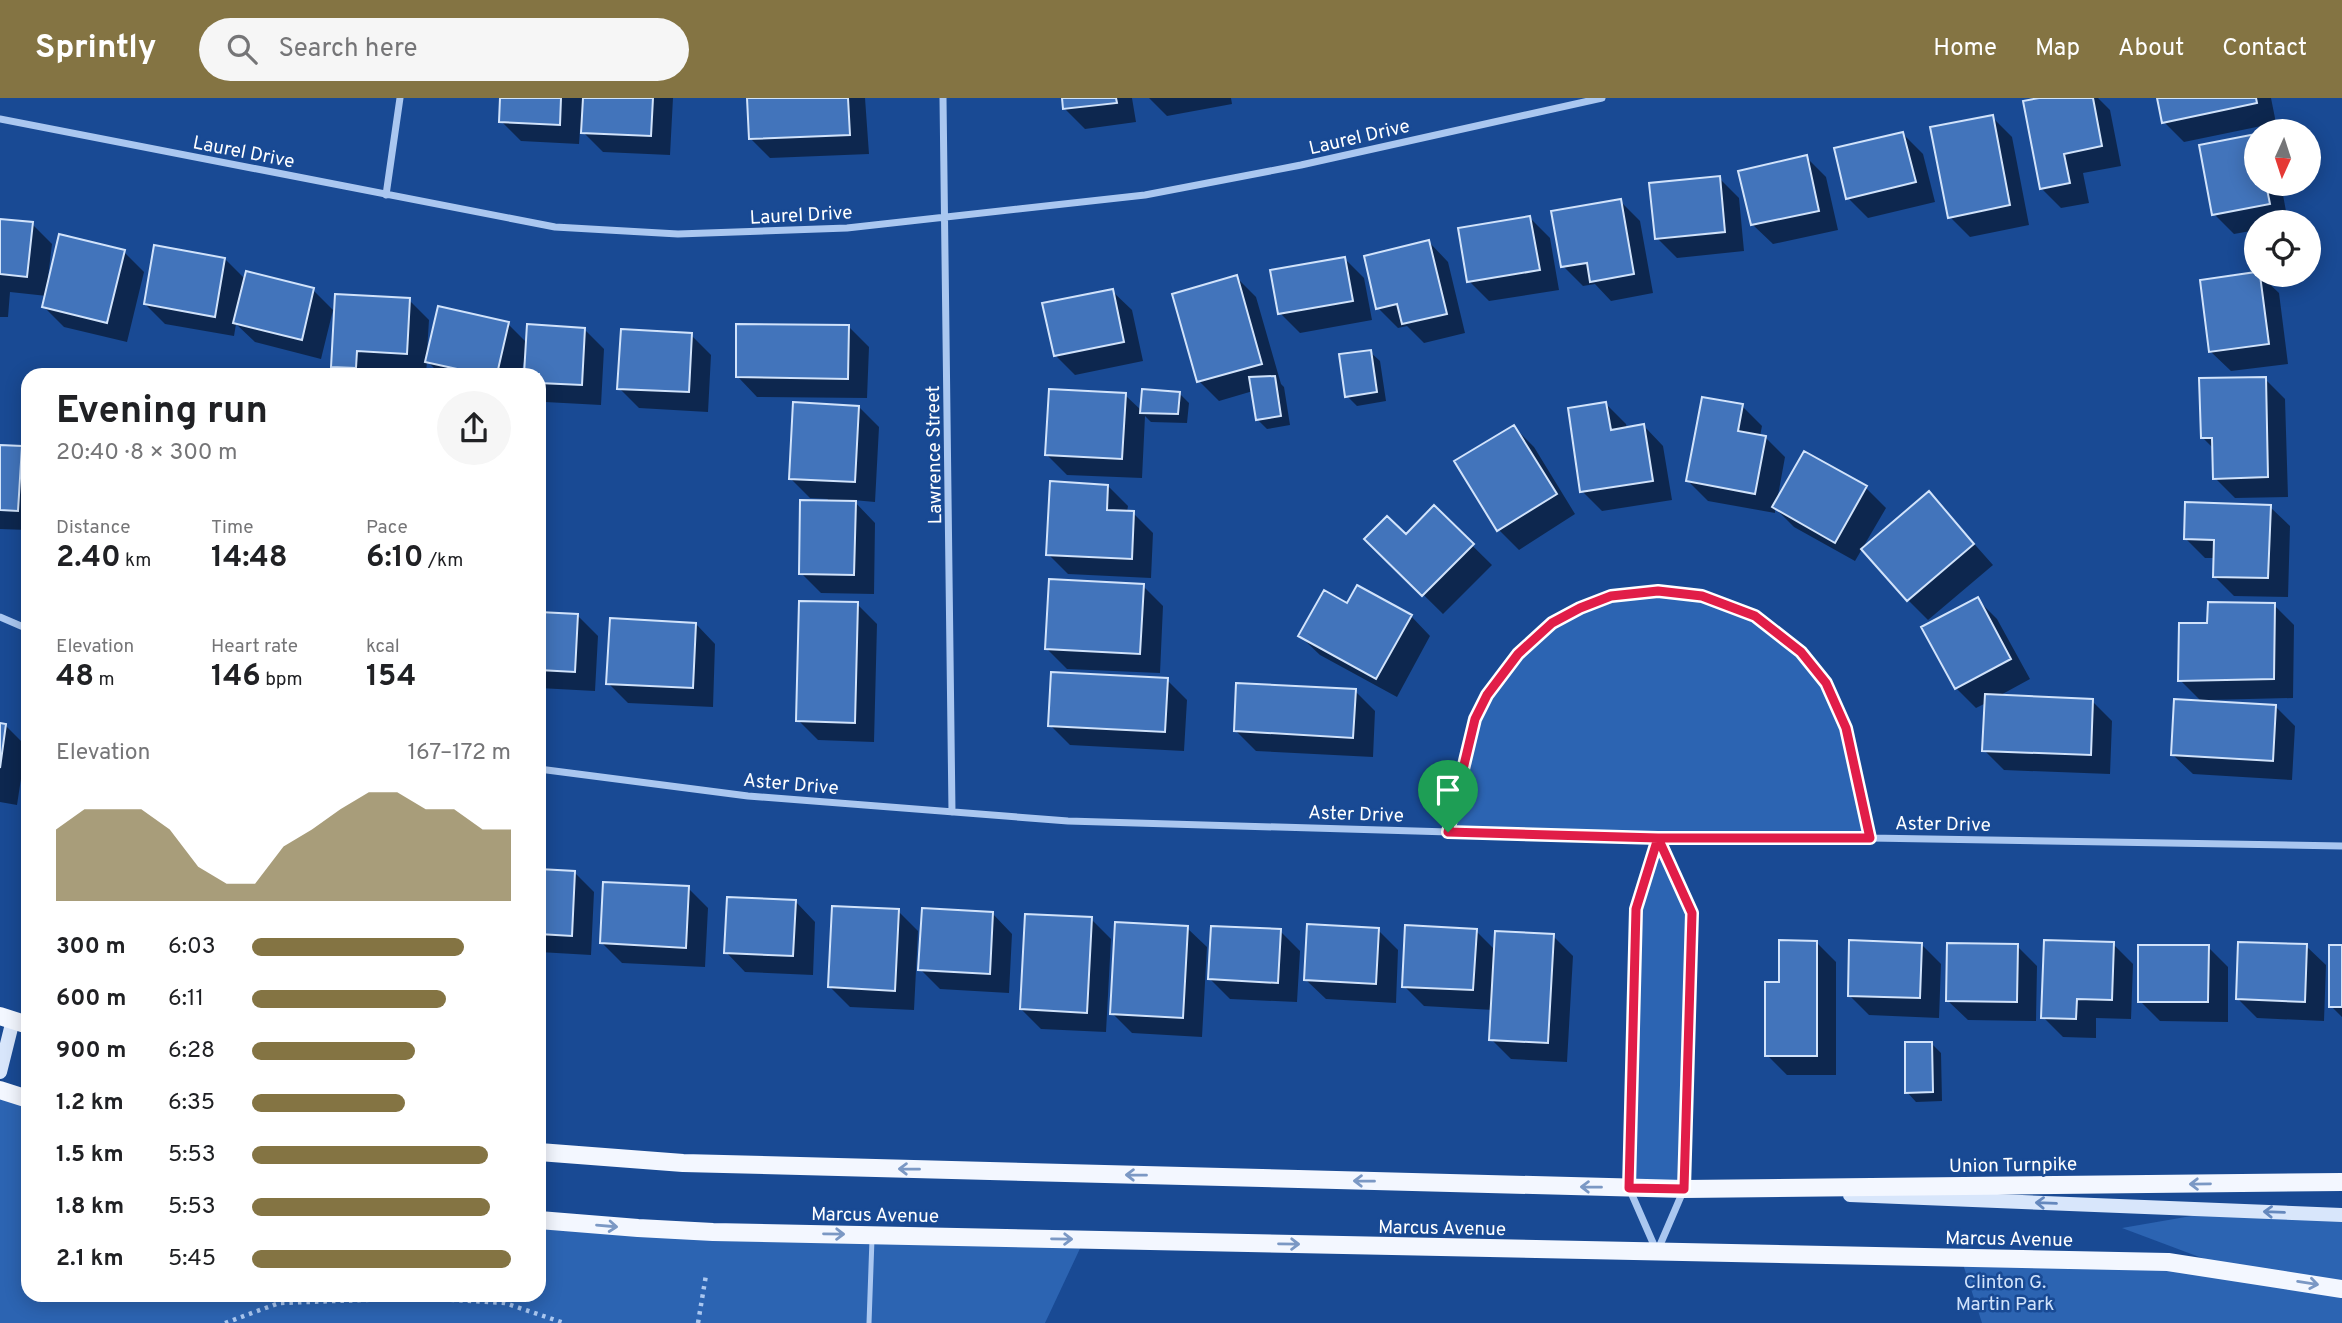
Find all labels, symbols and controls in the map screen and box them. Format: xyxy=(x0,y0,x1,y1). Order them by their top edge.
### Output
search box xyxy=(199,18,689,81)
text: Sprintly xyxy=(35,28,157,70)
icon: search xyxy=(223,30,261,68)
text: Search here xyxy=(279,33,418,66)
text: Home xyxy=(1933,34,1997,64)
text: Map xyxy=(2035,34,2080,64)
text: About xyxy=(2118,34,2184,64)
text: Contact xyxy=(2222,34,2307,64)
street label: Laurel Drive xyxy=(1307,115,1412,161)
north arrow xyxy=(2244,119,2320,196)
map controls xyxy=(2244,119,2321,287)
street label: Laurel Drive xyxy=(191,131,296,175)
street label: Laurel Drive xyxy=(749,201,853,231)
button: locate xyxy=(2244,210,2321,287)
street label: Lawrence Street xyxy=(922,385,948,525)
text: Evening run xyxy=(56,388,268,437)
button: share xyxy=(437,391,511,465)
text: 20:40 · 8 × 300 m xyxy=(56,439,237,468)
text: Distance xyxy=(56,516,131,540)
text: Time xyxy=(211,516,254,540)
text: Pace xyxy=(366,516,408,540)
text: 2.40 xyxy=(56,540,121,577)
text: 14:48 xyxy=(211,540,288,577)
text: 6:10 xyxy=(366,540,423,577)
text: km xyxy=(121,549,151,573)
text: /km xyxy=(423,549,463,573)
text: Elevation xyxy=(56,635,134,659)
text: Heart rate xyxy=(211,635,298,659)
text: kcal xyxy=(366,635,400,659)
text: 48 xyxy=(56,659,94,696)
text: 146 xyxy=(211,659,261,696)
text: 154 xyxy=(366,659,416,696)
text: m xyxy=(94,668,115,692)
text: bpm xyxy=(261,668,303,692)
text: Elevation xyxy=(56,739,151,768)
text: 167–172 m xyxy=(407,739,511,768)
pin xyxy=(1418,760,1478,832)
street label: Aster Drive xyxy=(742,769,840,801)
icon: arrive xyxy=(1429,771,1467,809)
street label: Aster Drive xyxy=(1308,801,1404,829)
street label: Aster Drive xyxy=(1895,812,1991,838)
text: 300 m xyxy=(56,933,126,962)
text: 6:03 xyxy=(168,933,216,962)
text: 600 m xyxy=(56,985,126,1014)
text: 6:11 xyxy=(168,985,204,1014)
text: 900 m xyxy=(56,1037,126,1066)
text: 6:28 xyxy=(168,1037,215,1066)
text: 1.2 km xyxy=(56,1089,124,1118)
text: 6:35 xyxy=(168,1089,215,1118)
text: 1.5 km xyxy=(56,1141,124,1170)
text: 5:53 xyxy=(168,1141,216,1170)
street label: Union Turnpike xyxy=(1949,1153,2077,1179)
one-way arrow xyxy=(898,1163,921,1176)
one-way arrow xyxy=(1125,1168,1148,1182)
one-way arrow xyxy=(1353,1174,1376,1188)
one-way arrow xyxy=(2189,1177,2212,1190)
one-way arrow xyxy=(1580,1180,1603,1193)
text: 1.8 km xyxy=(56,1193,124,1222)
text: 5:53 xyxy=(168,1193,216,1222)
one-way arrow xyxy=(2035,1196,2058,1209)
street label: Marcus Avenue xyxy=(811,1203,939,1229)
one-way arrow xyxy=(2263,1205,2286,1218)
street label: Marcus Avenue xyxy=(1378,1216,1506,1242)
one-way arrow xyxy=(595,1220,618,1233)
one-way arrow xyxy=(823,1227,846,1241)
street label: Marcus Avenue xyxy=(1945,1227,2073,1253)
one-way arrow xyxy=(1050,1233,1073,1246)
one-way arrow xyxy=(1277,1237,1300,1251)
text: 2.1 km xyxy=(56,1245,124,1274)
text: 5:45 xyxy=(168,1245,216,1274)
park label: Clinton G. Martin Park xyxy=(1956,1271,2054,1317)
one-way arrow xyxy=(2296,1277,2319,1290)

